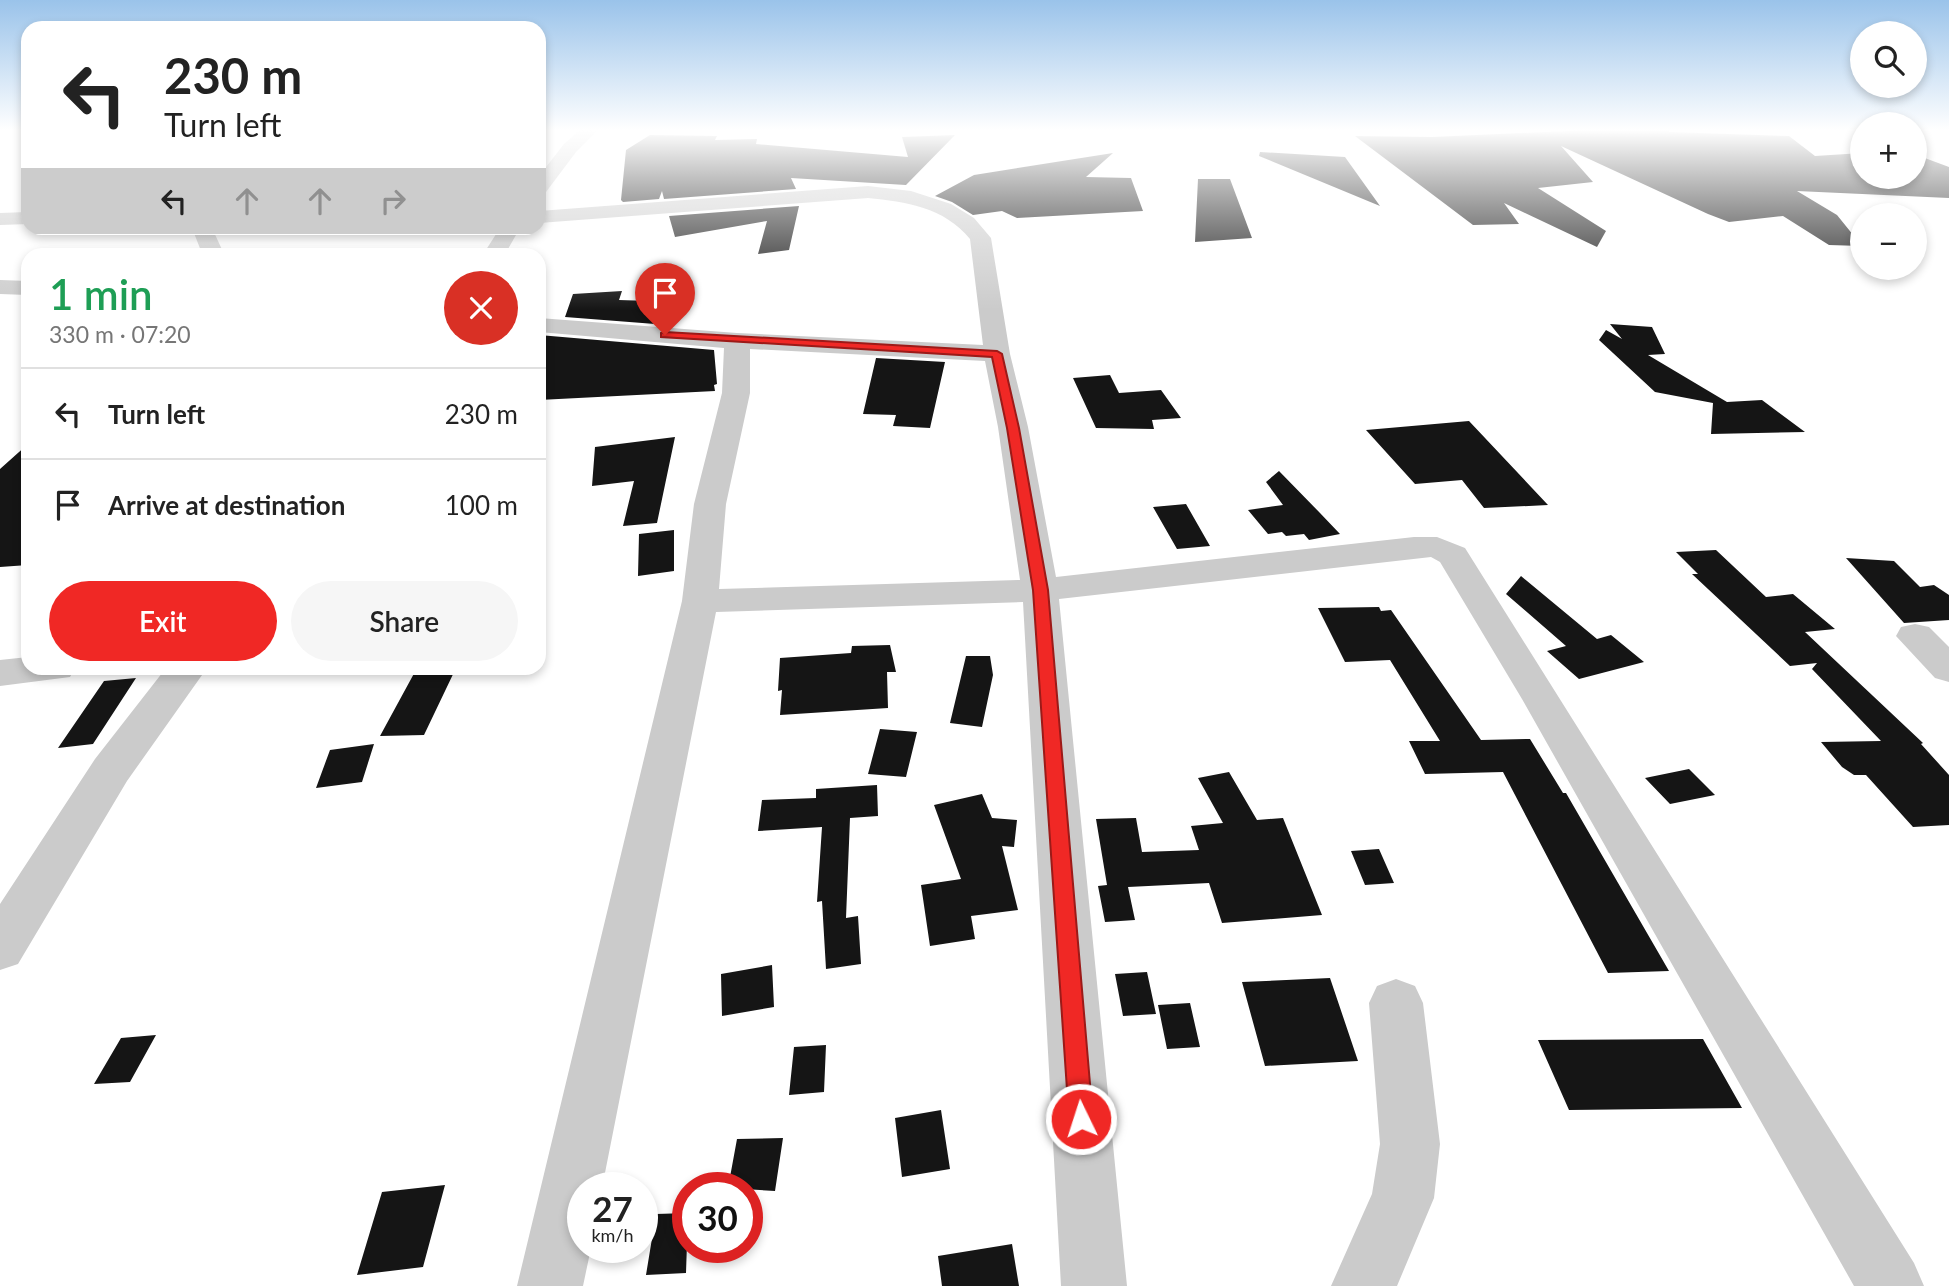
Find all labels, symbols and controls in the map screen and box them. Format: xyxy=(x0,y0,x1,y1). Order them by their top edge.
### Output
map controls xyxy=(1850,21,1927,280)
button: search xyxy=(1850,21,1927,98)
text: 230 m xyxy=(164,46,302,104)
icon: left xyxy=(49,49,140,140)
text: Turn left xyxy=(164,105,281,144)
button: + xyxy=(1850,112,1927,189)
icon: left xyxy=(155,182,193,220)
icon: ahead xyxy=(228,182,266,220)
icon: ahead xyxy=(301,182,339,220)
icon: right xyxy=(374,182,412,220)
button: − xyxy=(1850,203,1927,280)
pin xyxy=(635,263,695,335)
text: 1 min xyxy=(49,269,153,319)
button: close xyxy=(444,271,518,345)
icon: arrive xyxy=(646,274,684,312)
text: 330 m · 07:20 xyxy=(49,320,191,348)
icon: left xyxy=(49,395,87,433)
text: Turn left xyxy=(108,398,205,430)
text: 230 m xyxy=(445,398,518,430)
icon: arrive xyxy=(49,486,87,524)
text: Arrive at destination xyxy=(108,489,345,521)
text: 100 m xyxy=(445,489,518,521)
button: Exit xyxy=(49,581,277,661)
button: Share xyxy=(291,581,518,661)
position arrow xyxy=(1044,1082,1118,1156)
speed limit sign: 30 xyxy=(672,1172,763,1263)
text: 27 xyxy=(592,1187,633,1229)
text: km/h xyxy=(591,1224,634,1246)

